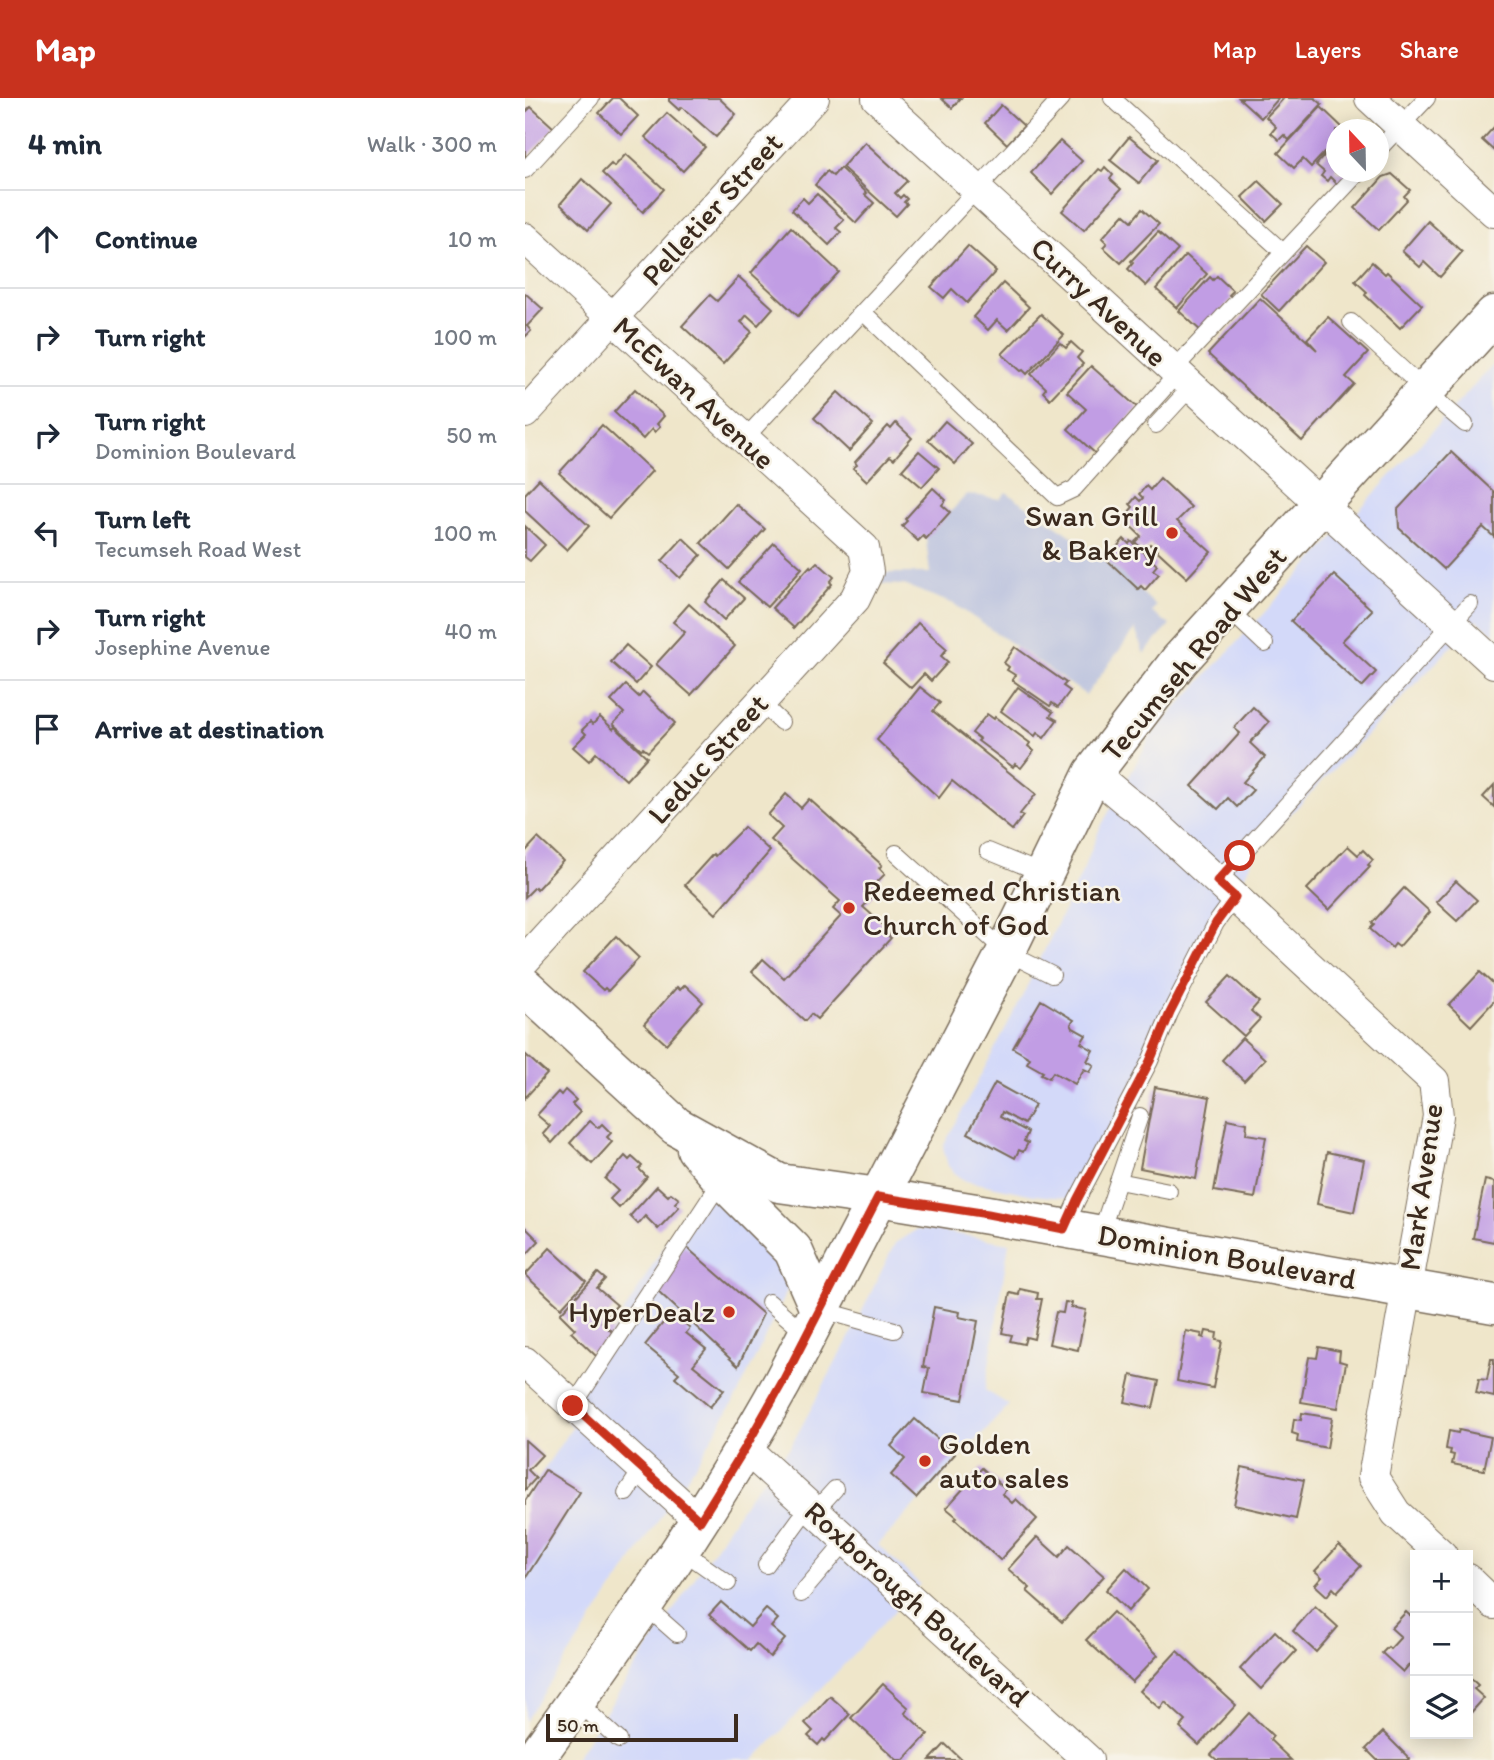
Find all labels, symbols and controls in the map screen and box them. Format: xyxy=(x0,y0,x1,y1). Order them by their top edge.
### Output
text: Map xyxy=(35,30,96,69)
text: Map xyxy=(1213,35,1257,64)
text: Layers xyxy=(1295,35,1362,64)
text: Share xyxy=(1400,35,1459,64)
north arrow xyxy=(1326,119,1389,182)
street label: Pelletier Street xyxy=(633,124,790,293)
text: 4 min xyxy=(28,125,102,162)
text: Walk · 300 m xyxy=(367,130,497,158)
icon: ahead xyxy=(28,220,66,258)
text: Continue xyxy=(95,223,198,255)
text: 10 m xyxy=(448,225,497,253)
street label: Curry Avenue xyxy=(1023,229,1175,374)
street label: McEwan Avenue xyxy=(606,308,783,477)
icon: right xyxy=(28,318,66,356)
text: Turn right xyxy=(95,321,206,353)
text: 100 m xyxy=(433,323,497,351)
text: Turn right xyxy=(95,405,206,437)
icon: right xyxy=(28,416,66,454)
text: 50 m xyxy=(446,421,497,449)
text: Dominion Boulevard xyxy=(95,437,296,465)
place label: Swan Grill & Bakery xyxy=(1025,497,1159,568)
text: Turn left xyxy=(95,503,191,535)
icon: left xyxy=(28,514,66,552)
text: 100 m xyxy=(433,519,497,547)
marker: Swan Grill & Bakery xyxy=(1164,525,1180,541)
text: Tecumseh Road West xyxy=(95,535,302,563)
street label: Tecumseh Road West xyxy=(1093,539,1294,769)
text: Turn right xyxy=(95,601,206,633)
icon: right xyxy=(28,612,66,650)
text: 40 m xyxy=(444,617,497,645)
text: Josephine Avenue xyxy=(95,633,270,661)
street label: Leduc Street xyxy=(639,686,776,832)
icon: arrive xyxy=(28,710,66,748)
text: Arrive at destination xyxy=(95,713,324,745)
route start xyxy=(1224,840,1255,871)
place label: Redeemed Christian Church of God xyxy=(863,872,1121,943)
marker: Redeemed Christian Church of God xyxy=(841,900,857,916)
street label: Mark Avenue xyxy=(1390,1101,1451,1273)
street label: Dominion Boulevard xyxy=(1095,1216,1360,1298)
place label: HyperDealz xyxy=(568,1293,715,1330)
marker: HyperDealz xyxy=(721,1304,737,1320)
route end xyxy=(557,1390,588,1421)
place label: Golden auto sales xyxy=(939,1425,1069,1496)
marker: Golden auto sales xyxy=(917,1453,933,1469)
street label: Roxborough Boulevard xyxy=(797,1493,1038,1715)
map controls xyxy=(1410,1550,1473,1739)
button: + xyxy=(1410,1550,1473,1613)
button: − xyxy=(1410,1613,1473,1676)
button: layers xyxy=(1410,1676,1473,1739)
scale bar xyxy=(546,1711,739,1743)
text: 50 m xyxy=(557,1714,599,1737)

